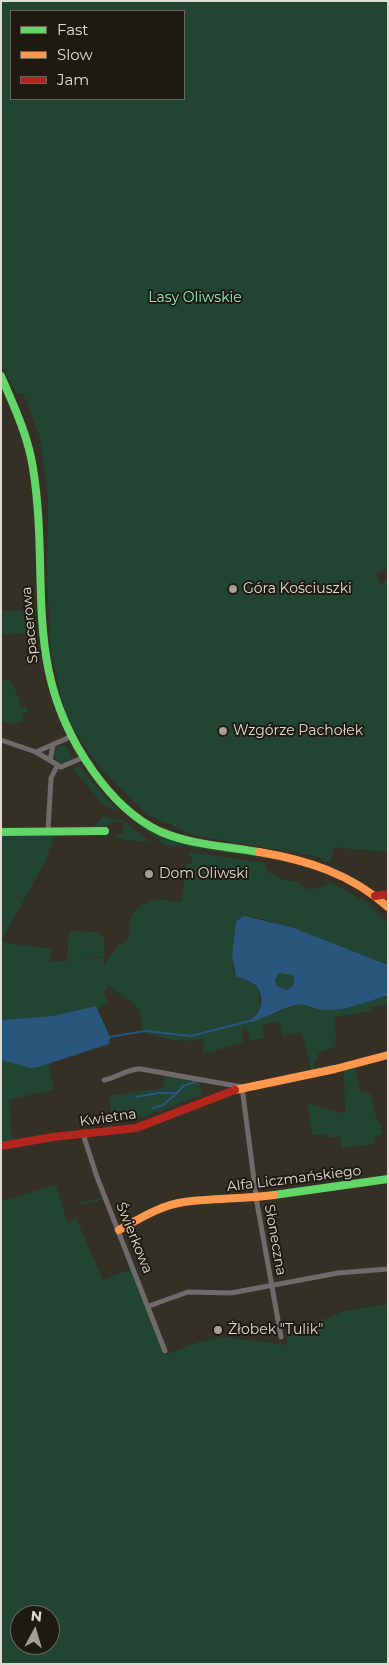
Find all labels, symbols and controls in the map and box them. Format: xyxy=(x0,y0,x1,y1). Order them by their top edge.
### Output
legend xyxy=(10,10,185,100)
text: Fast xyxy=(57,20,88,39)
text: Slow xyxy=(57,45,93,64)
text: Jam xyxy=(57,70,89,89)
park label: Lasy Oliwskie xyxy=(148,290,242,306)
place label: Góra Kościuszki xyxy=(243,581,352,597)
marker: Góra Kościuszki xyxy=(227,583,239,595)
street label: Spacerowa xyxy=(18,586,42,664)
place label: Wzgórze Pachołek xyxy=(233,723,363,739)
marker: Wzgórze Pachołek xyxy=(217,725,229,737)
place label: Dom Oliwski xyxy=(159,866,248,882)
marker: Dom Oliwski xyxy=(143,868,155,880)
street label: Kwietna xyxy=(78,1106,138,1130)
street label: Alfa Liczmańskiego xyxy=(226,1162,362,1196)
street label: Świerkowa xyxy=(112,1200,156,1276)
street label: Słoneczna xyxy=(260,1203,290,1277)
place label: Żłobek "Tulik" xyxy=(228,1322,323,1338)
marker: Żłobek "Tulik" xyxy=(212,1324,224,1336)
north arrow xyxy=(10,1605,60,1655)
text: N xyxy=(30,1607,43,1626)

